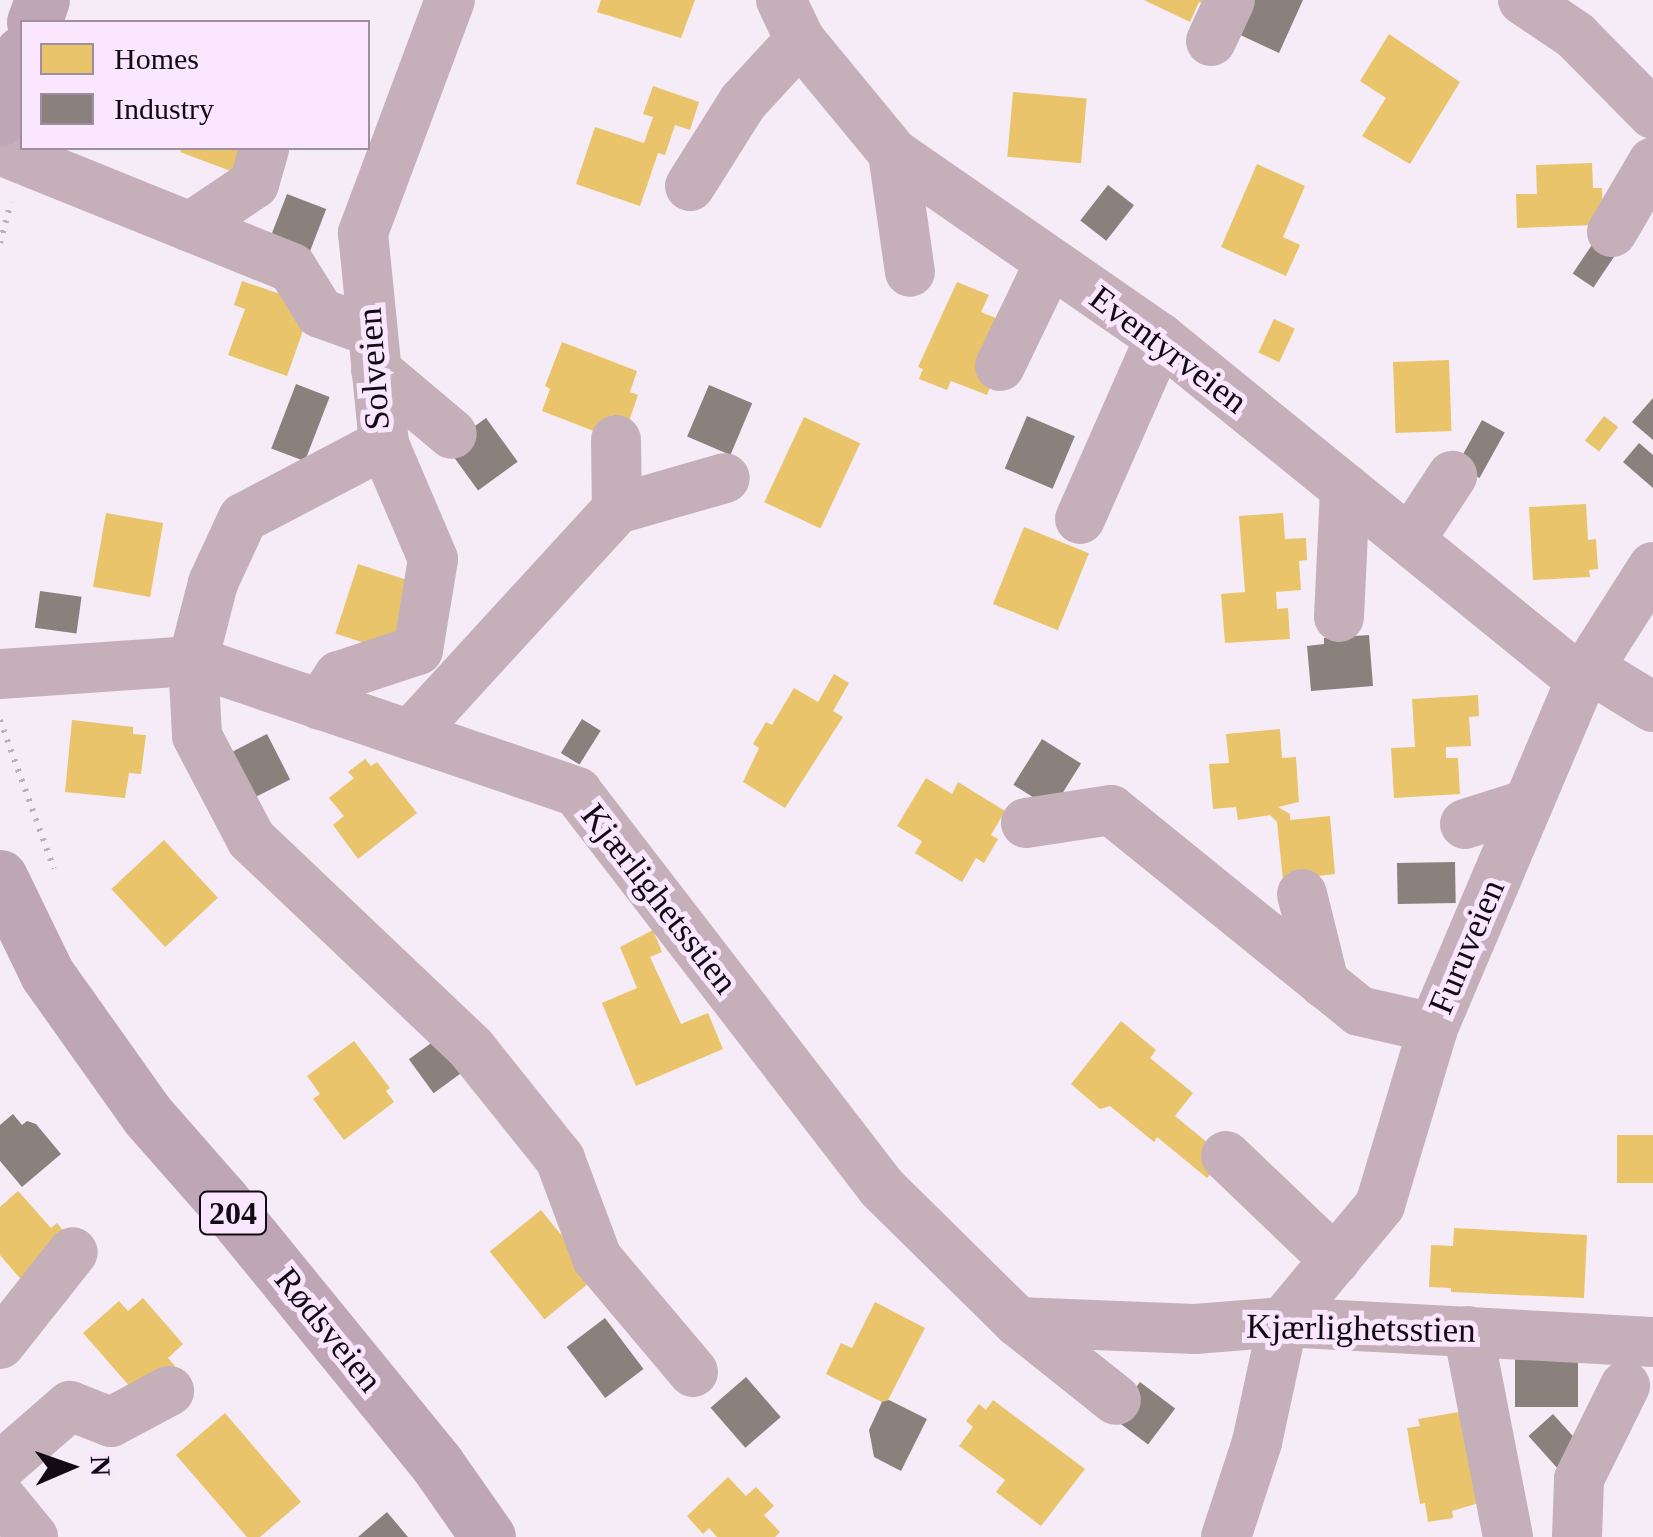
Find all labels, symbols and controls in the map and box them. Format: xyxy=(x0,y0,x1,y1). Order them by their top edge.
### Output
legend xyxy=(20,20,370,150)
text: Homes xyxy=(114,42,199,75)
text: Industry xyxy=(114,92,214,125)
street label: Eventyrveien xyxy=(1081,277,1255,423)
street label: Solveien xyxy=(349,306,399,432)
street label: Kjærlighetsstien xyxy=(572,796,746,1002)
street label: Furuveien xyxy=(1420,873,1514,1021)
road number: 204 xyxy=(198,1186,268,1240)
street label: Rødsveien xyxy=(265,1259,391,1401)
street label: Kjærlighetsstien xyxy=(1246,1306,1476,1352)
north arrow xyxy=(20,1417,120,1517)
text: N xyxy=(85,1455,116,1477)

